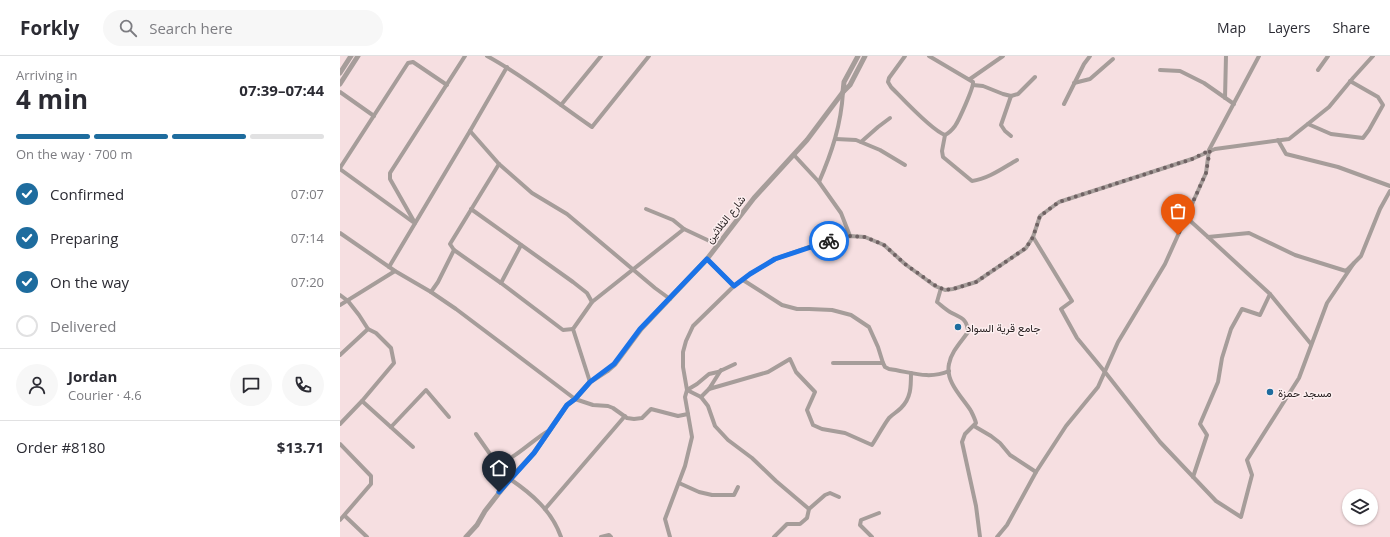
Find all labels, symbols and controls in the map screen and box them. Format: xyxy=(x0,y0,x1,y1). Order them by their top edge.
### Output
search box xyxy=(103,10,383,46)
text: Forkly xyxy=(20,15,79,41)
icon: search xyxy=(117,17,139,39)
text: Search here xyxy=(149,18,233,38)
text: Map xyxy=(1217,18,1246,37)
text: Layers xyxy=(1268,18,1310,37)
text: Share xyxy=(1332,18,1370,37)
text: Arriving in xyxy=(16,66,78,84)
text: 07:39–07:44 xyxy=(239,80,324,100)
text: 4 min xyxy=(16,81,88,117)
text: On the way · 700 m xyxy=(16,145,132,163)
icon: check xyxy=(16,183,38,205)
text: Confirmed xyxy=(50,184,124,204)
text: 07:07 xyxy=(291,185,324,203)
street label: شارع الثلاثين xyxy=(701,192,750,247)
pin xyxy=(1161,194,1195,235)
icon: bag xyxy=(1167,200,1189,222)
courier xyxy=(809,221,849,261)
icon: check xyxy=(16,227,38,249)
text: Preparing xyxy=(50,228,118,248)
text: 07:14 xyxy=(291,229,324,247)
icon: bike xyxy=(818,230,840,252)
icon: check xyxy=(16,271,38,293)
text: On the way xyxy=(50,272,129,292)
text: 07:20 xyxy=(291,273,324,291)
text: Delivered xyxy=(50,316,117,336)
place label: جامع قرية السواد xyxy=(966,320,1041,336)
marker: جامع قرية السواد xyxy=(953,322,963,332)
button: person xyxy=(16,364,58,406)
button: chat xyxy=(230,364,272,406)
button: phone xyxy=(282,364,324,406)
text: Jordan xyxy=(68,366,117,386)
place label: مسجد حمزة xyxy=(1278,385,1332,400)
text: Courier · 4.6 xyxy=(68,386,142,404)
marker: مسجد حمزة xyxy=(1265,387,1275,397)
text: Order #8180 xyxy=(16,437,105,457)
text: $13.71 xyxy=(277,437,324,457)
pin xyxy=(482,451,516,492)
icon: home xyxy=(488,457,510,479)
map controls xyxy=(1342,489,1378,525)
button: layers xyxy=(1342,489,1378,525)

